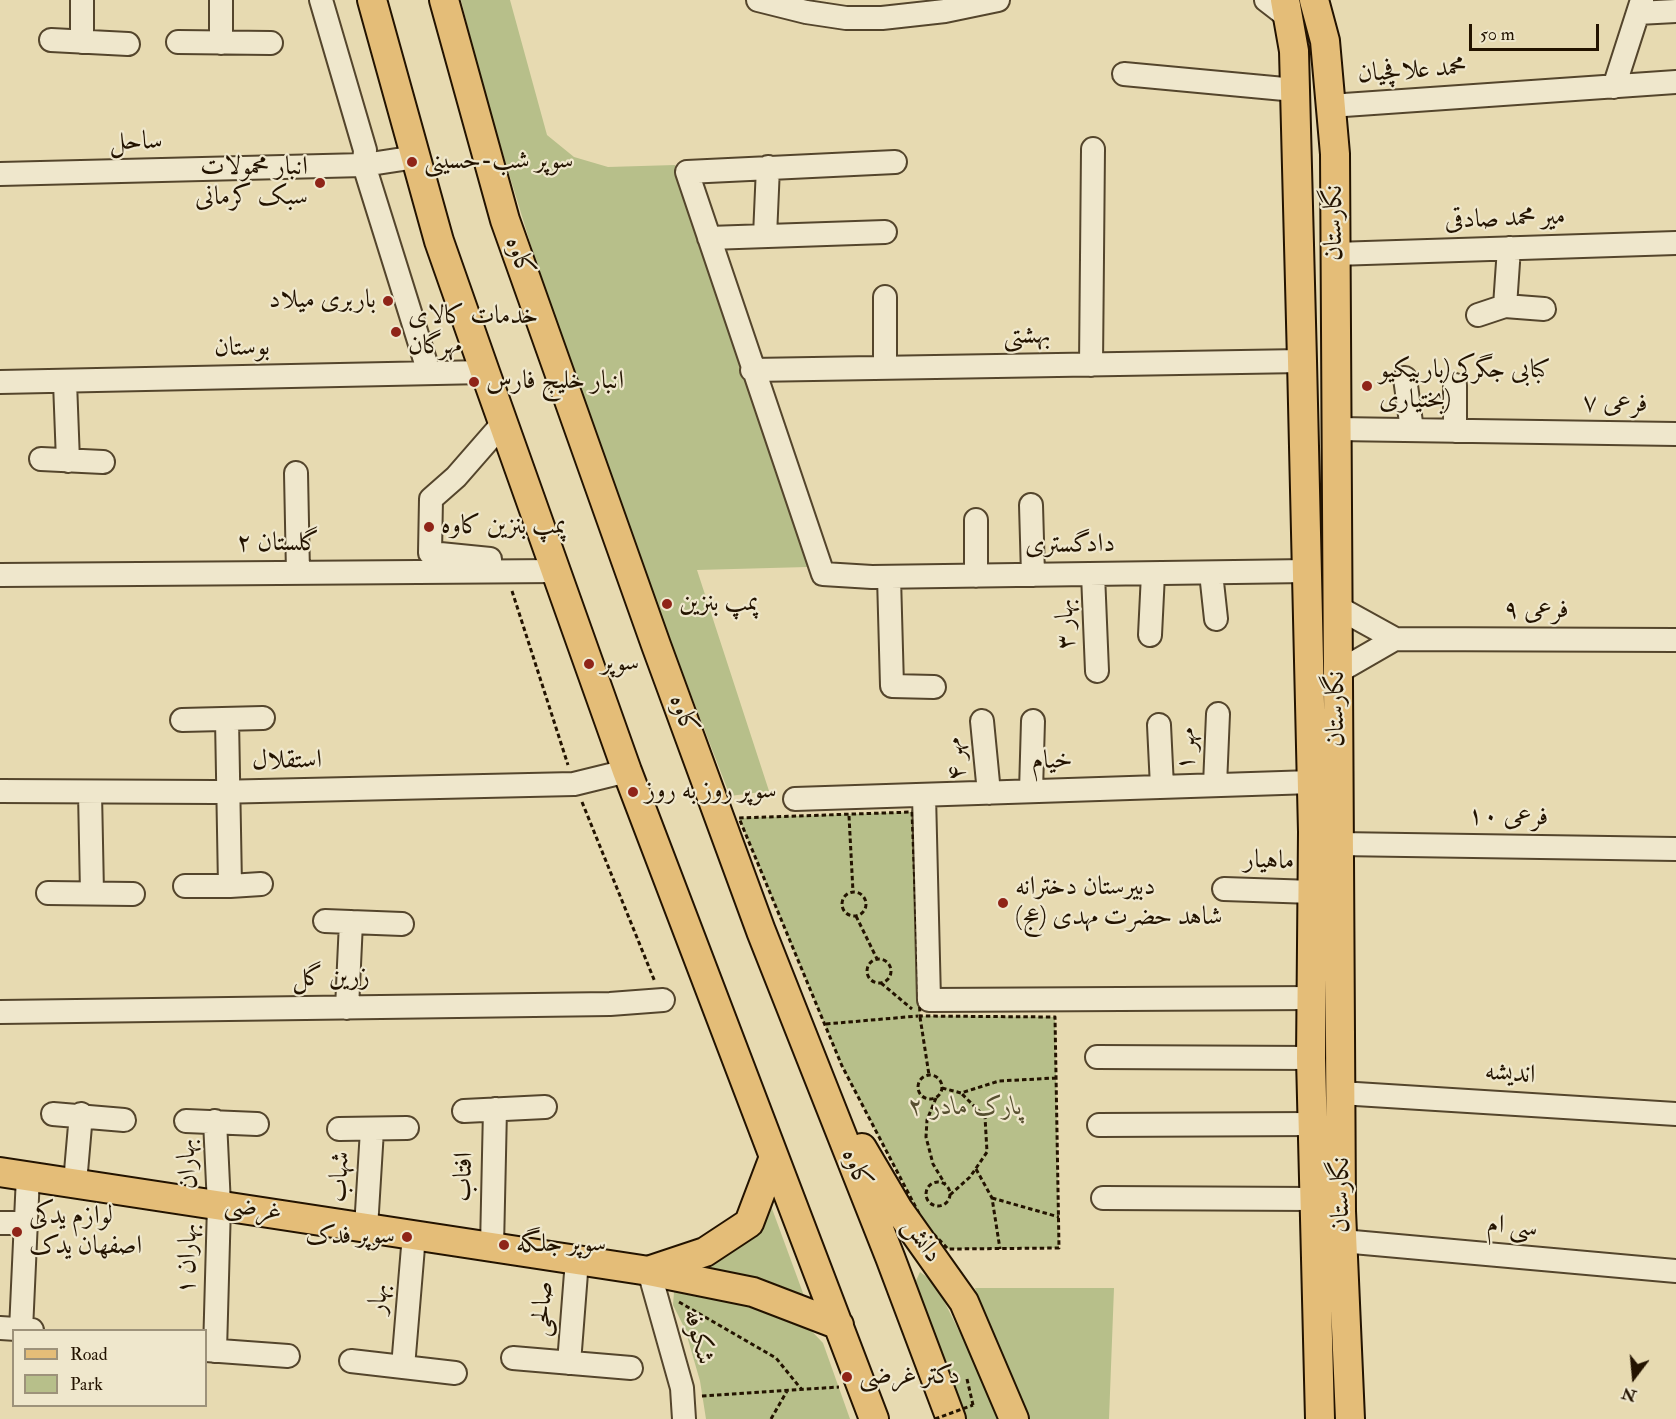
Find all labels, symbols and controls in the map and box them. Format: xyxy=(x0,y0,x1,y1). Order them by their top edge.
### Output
scale bar xyxy=(1472,12,1602,50)
text: 50 m xyxy=(1480,23,1515,46)
street label: محمد علافچیان xyxy=(1357,53,1467,91)
street label: ساحل xyxy=(109,127,163,159)
place label: سوپر شب-حسینی xyxy=(424,146,574,178)
place label: انبار محمولات سبک کرمانی xyxy=(195,152,308,213)
marker: سوپر شب-حسینی xyxy=(405,155,419,169)
marker: انبار محمولات سبک کرمانی xyxy=(313,176,327,190)
street label: نگارستان xyxy=(1319,185,1351,261)
street label: میر محمد صادقی xyxy=(1444,202,1566,238)
street label: کاوه xyxy=(496,233,540,281)
place label: باربری میلاد xyxy=(269,285,376,317)
marker: باربری میلاد xyxy=(381,294,395,308)
place label: خدمات کالای مهرگان xyxy=(408,301,538,362)
street label: بهشتی xyxy=(1003,321,1051,353)
marker: خدمات کالای مهرگان xyxy=(389,325,403,339)
street label: بوستان xyxy=(214,333,270,365)
place label: کبابی جگرکی(باربیکیو بختیاری) xyxy=(1379,355,1551,416)
place label: انبار خلیج فارس xyxy=(486,366,624,398)
marker: انبار خلیج فارس xyxy=(467,375,481,389)
marker: کبابی جگرکی(باربیکیو بختیاری) xyxy=(1360,379,1374,393)
street label: فرعی ۷ xyxy=(1582,389,1648,421)
place label: پمپ بنزین کاوه xyxy=(441,511,566,543)
marker: پمپ بنزین کاوه xyxy=(422,520,436,534)
street label: گلستان ۲ xyxy=(237,528,319,560)
street label: دادگستری xyxy=(1025,530,1115,562)
place label: پمپ بنزین xyxy=(679,588,759,620)
street label: فرعی ۹ xyxy=(1503,595,1569,627)
marker: پمپ بنزین xyxy=(660,597,674,611)
street label: بهار ۳ xyxy=(1051,598,1083,650)
place label: سوپر xyxy=(601,648,639,680)
marker: سوپر xyxy=(582,657,596,671)
street label: نگارستان xyxy=(1321,671,1353,747)
street label: کاوه xyxy=(660,691,704,739)
street label: مهر ۱ xyxy=(1171,727,1205,771)
street label: مهر ۴ xyxy=(940,736,974,782)
street label: استقلال xyxy=(252,746,322,778)
street label: خیام xyxy=(1031,746,1073,778)
place label: سوپر روز به روز xyxy=(645,776,777,808)
marker: سوپر روز به روز xyxy=(626,785,640,799)
street label: فرعی ۱۰ xyxy=(1468,802,1548,834)
street label: ماهیار xyxy=(1243,846,1295,878)
place label: دبیرستان دخترانه شاهد حضرت مهدی (عج) xyxy=(1015,872,1223,934)
marker: دبیرستان دخترانه شاهد حضرت مهدی (عج) xyxy=(996,896,1010,910)
street label: زرین گل xyxy=(292,963,370,995)
street label: اندیشه xyxy=(1484,1058,1536,1092)
park label: پارک مادر ۲ xyxy=(909,1092,1023,1124)
street label: بهاران xyxy=(172,1138,206,1190)
street label: کاوه xyxy=(833,1145,877,1193)
street label: شهاب xyxy=(324,1151,358,1203)
street label: افتاب xyxy=(449,1152,481,1202)
street label: نگارستان xyxy=(1326,1157,1358,1233)
street label: غرضی xyxy=(222,1190,284,1230)
place label: لوازم یدکی اصفهان یدک xyxy=(29,1201,142,1262)
street label: سی ام xyxy=(1485,1210,1539,1246)
street label: دانش xyxy=(894,1212,948,1270)
place label: سوپر فدک xyxy=(305,1221,395,1253)
street label: بهاران ۱ xyxy=(172,1223,206,1295)
marker: لوازم یدکی اصفهان یدک xyxy=(10,1225,24,1239)
place label: سوپر جلگه xyxy=(516,1229,606,1261)
marker: سوپر فدک xyxy=(400,1230,414,1244)
marker: سوپر جلگه xyxy=(497,1238,511,1252)
street label: صالحی xyxy=(526,1280,562,1338)
street label: بهار xyxy=(363,1283,397,1315)
street label: شکوفه xyxy=(675,1306,719,1368)
legend xyxy=(12,1329,207,1407)
text: Road xyxy=(70,1343,108,1366)
north arrow xyxy=(1604,1347,1664,1407)
place label: دکتر غرضی xyxy=(859,1361,960,1393)
marker: دکتر غرضی xyxy=(840,1370,854,1384)
text: Park xyxy=(70,1373,103,1396)
text: N xyxy=(1619,1383,1639,1406)

